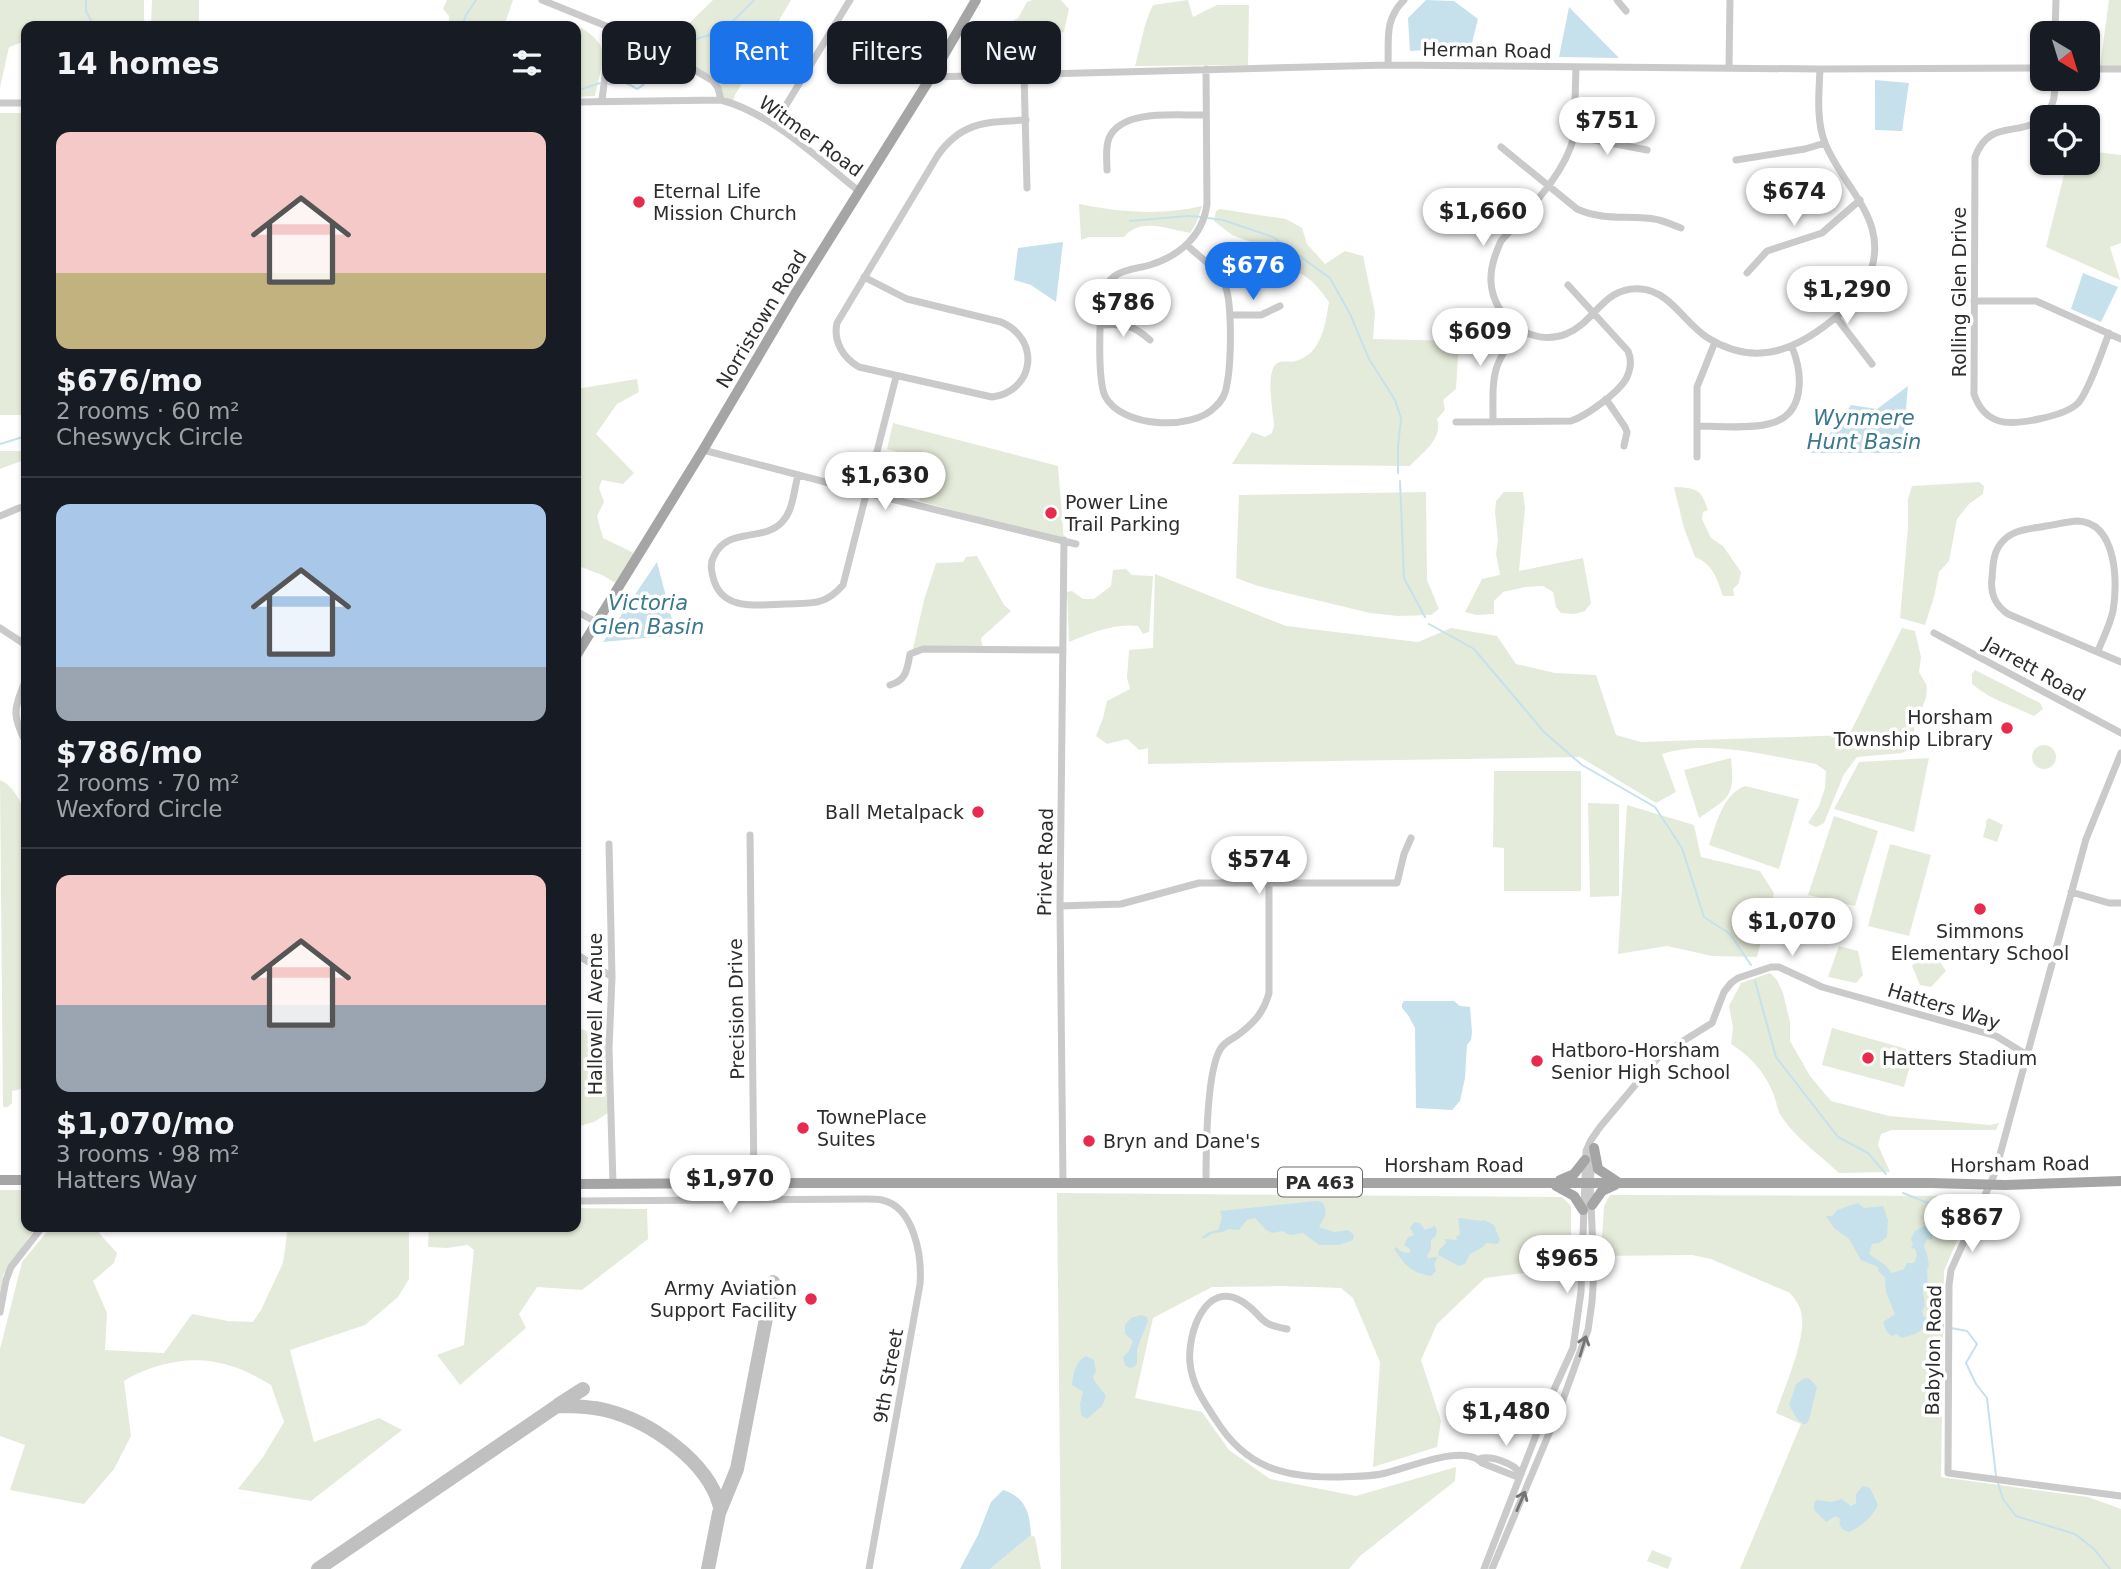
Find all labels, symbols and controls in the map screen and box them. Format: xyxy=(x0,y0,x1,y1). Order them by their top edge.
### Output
chip: Buy xyxy=(602,21,696,84)
chip: Rent xyxy=(710,21,813,84)
chip: Filters xyxy=(827,21,947,84)
chip: New xyxy=(961,21,1061,84)
north arrow xyxy=(2030,21,2100,91)
map controls xyxy=(2030,21,2100,175)
street label: Herman Road xyxy=(1422,38,1552,62)
icon: filters xyxy=(508,44,546,82)
text: 14 homes xyxy=(56,46,220,81)
street label: Witmer Road xyxy=(755,91,867,181)
pin: $751 xyxy=(1566,97,1648,157)
button: locate xyxy=(2030,105,2100,175)
text: $751 xyxy=(1575,107,1639,133)
pin: $674 xyxy=(1753,168,1835,228)
icon: home xyxy=(238,177,364,303)
text: $674 xyxy=(1762,178,1826,204)
place label: Eternal Life Mission Church xyxy=(653,180,797,224)
pin: $1,660 xyxy=(1426,188,1540,248)
marker: Eternal Life Mission Church xyxy=(631,194,647,210)
text: $1,660 xyxy=(1439,198,1527,224)
street label: Rolling Glen Drive xyxy=(1948,207,1970,377)
pin: $676 xyxy=(1212,243,1294,302)
street label: Norristown Road xyxy=(711,246,811,392)
text: $676 xyxy=(1221,252,1285,278)
pin: $1,290 xyxy=(1790,266,1904,326)
text: $1,290 xyxy=(1803,276,1891,302)
pin: $786 xyxy=(1082,280,1164,339)
text: $786 xyxy=(1091,289,1155,315)
pin: $609 xyxy=(1439,308,1521,368)
text: $609 xyxy=(1448,318,1512,344)
text: $676/mo xyxy=(56,363,202,398)
text: 2 rooms · 60 m² xyxy=(56,398,240,424)
water label: Wynmere Hunt Basin xyxy=(1807,406,1921,454)
text: Cheswyck Circle xyxy=(56,424,243,450)
pin: $1,630 xyxy=(828,452,942,512)
text: $1,630 xyxy=(841,462,929,488)
place label: Power Line Trail Parking xyxy=(1064,491,1180,535)
marker: Power Line Trail Parking xyxy=(1043,505,1059,521)
icon: home xyxy=(238,549,364,675)
water label: Victoria Glen Basin xyxy=(592,591,704,639)
street label: Jarrett Road xyxy=(1980,632,2090,706)
place label: Horsham Township Library xyxy=(1833,706,1993,750)
marker: Horsham Township Library xyxy=(1999,720,2015,736)
text: $786/mo xyxy=(56,735,202,770)
text: 2 rooms · 70 m² xyxy=(56,770,240,796)
text: Wexford Circle xyxy=(56,796,222,822)
place label: Ball Metalpack xyxy=(825,801,964,823)
marker: Ball Metalpack xyxy=(970,804,986,820)
street label: Privet Road xyxy=(1033,808,1057,916)
pin: $574 xyxy=(1218,836,1300,896)
text: $574 xyxy=(1227,846,1291,872)
pin: $1,070 xyxy=(1735,898,1849,958)
marker: Simmons Elementary School xyxy=(1972,901,1988,917)
text: $1,070 xyxy=(1748,908,1836,934)
icon: home xyxy=(238,920,364,1046)
place label: Simmons Elementary School xyxy=(1891,920,2069,964)
street label: Hallowell Avenue xyxy=(584,933,606,1095)
street label: Precision Drive xyxy=(724,938,748,1080)
street label: Hatters Way xyxy=(1885,978,2003,1034)
place label: Hatboro-Horsham Senior High School xyxy=(1551,1039,1730,1083)
place label: Hatters Stadium xyxy=(1882,1047,2037,1069)
marker: Hatters Stadium xyxy=(1860,1050,1876,1066)
marker: Hatboro-Horsham Senior High School xyxy=(1529,1053,1545,1069)
text: $1,070/mo xyxy=(56,1106,235,1141)
place label: TownePlace Suites xyxy=(816,1106,927,1150)
marker: TownePlace Suites xyxy=(795,1120,811,1136)
place label: Bryn and Dane's xyxy=(1103,1130,1260,1152)
marker: Bryn and Dane's xyxy=(1081,1133,1097,1149)
text: 3 rooms · 98 m² xyxy=(56,1141,240,1167)
street label: Horsham Road xyxy=(1950,1152,2090,1176)
street label: Horsham Road xyxy=(1384,1154,1524,1176)
pin: $1,970 xyxy=(673,1156,787,1215)
text: $1,970 xyxy=(686,1165,774,1191)
text: Hatters Way xyxy=(56,1167,197,1193)
road number: PA 463 xyxy=(1278,1168,1362,1196)
pin: $867 xyxy=(1931,1194,2013,1254)
text: $867 xyxy=(1940,1204,2004,1230)
pin: $965 xyxy=(1526,1236,1608,1295)
text: $965 xyxy=(1535,1245,1599,1271)
place label: Army Aviation Support Facility xyxy=(650,1277,797,1321)
street label: Babylon Road xyxy=(1921,1284,1945,1416)
marker: Army Aviation Support Facility xyxy=(803,1291,819,1307)
street label: 9th Street xyxy=(869,1327,907,1425)
one-way arrow xyxy=(1578,1335,1591,1357)
pin: $1,480 xyxy=(1449,1388,1563,1448)
text: $1,480 xyxy=(1462,1398,1550,1424)
one-way arrow xyxy=(1516,1491,1529,1512)

